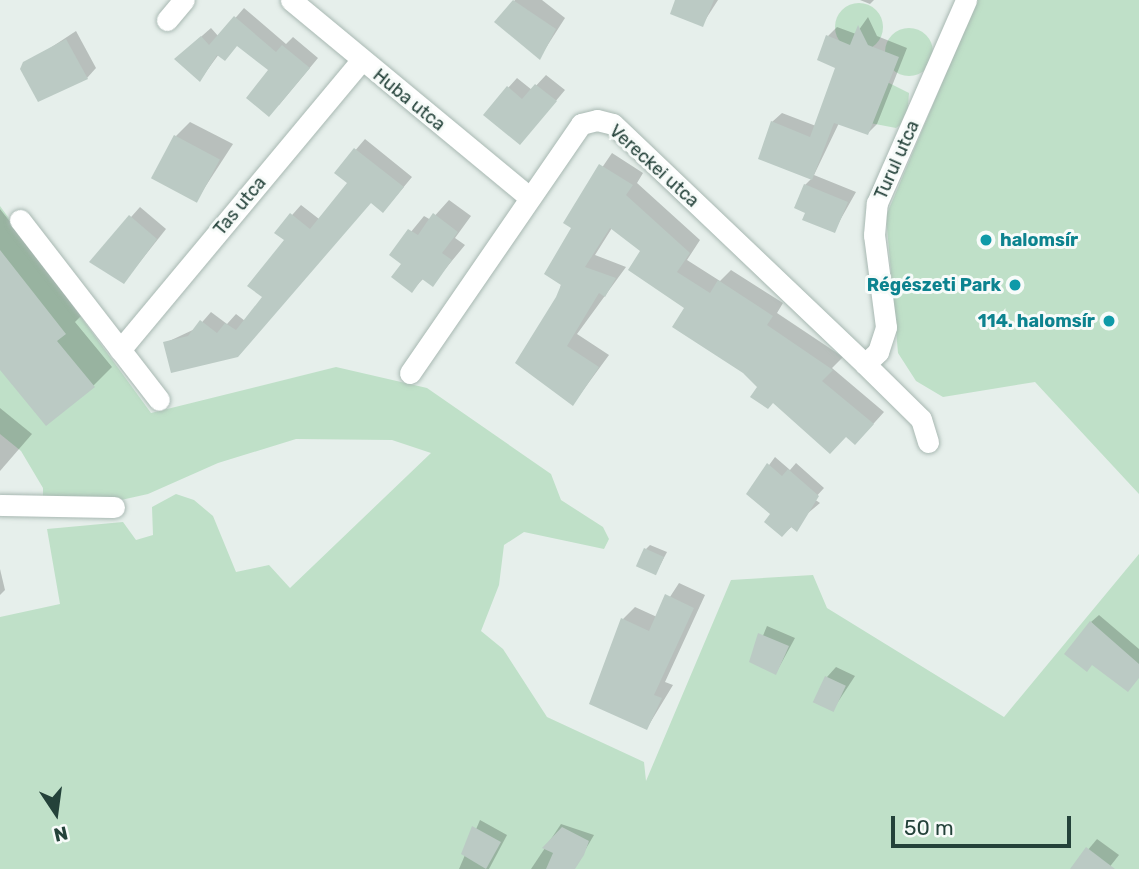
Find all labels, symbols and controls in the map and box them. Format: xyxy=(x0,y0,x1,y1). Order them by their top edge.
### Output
street label: Huba utca xyxy=(369,64,449,136)
street label: Turul utca xyxy=(870,117,924,203)
street label: Vereckei utca xyxy=(605,120,703,212)
street label: Tas utca xyxy=(209,172,271,240)
place label: halomsír xyxy=(1000,229,1078,251)
marker: halomsír xyxy=(978,232,994,248)
place label: Régészeti Park xyxy=(867,274,1001,296)
marker: Régészeti Park xyxy=(1007,277,1023,293)
place label: 114. halomsír xyxy=(978,310,1095,332)
marker: 114. halomsír xyxy=(1101,313,1117,329)
north arrow xyxy=(21,778,91,848)
scale bar xyxy=(894,802,1074,846)
text: 50 m xyxy=(904,815,954,840)
text: N xyxy=(52,821,70,847)

